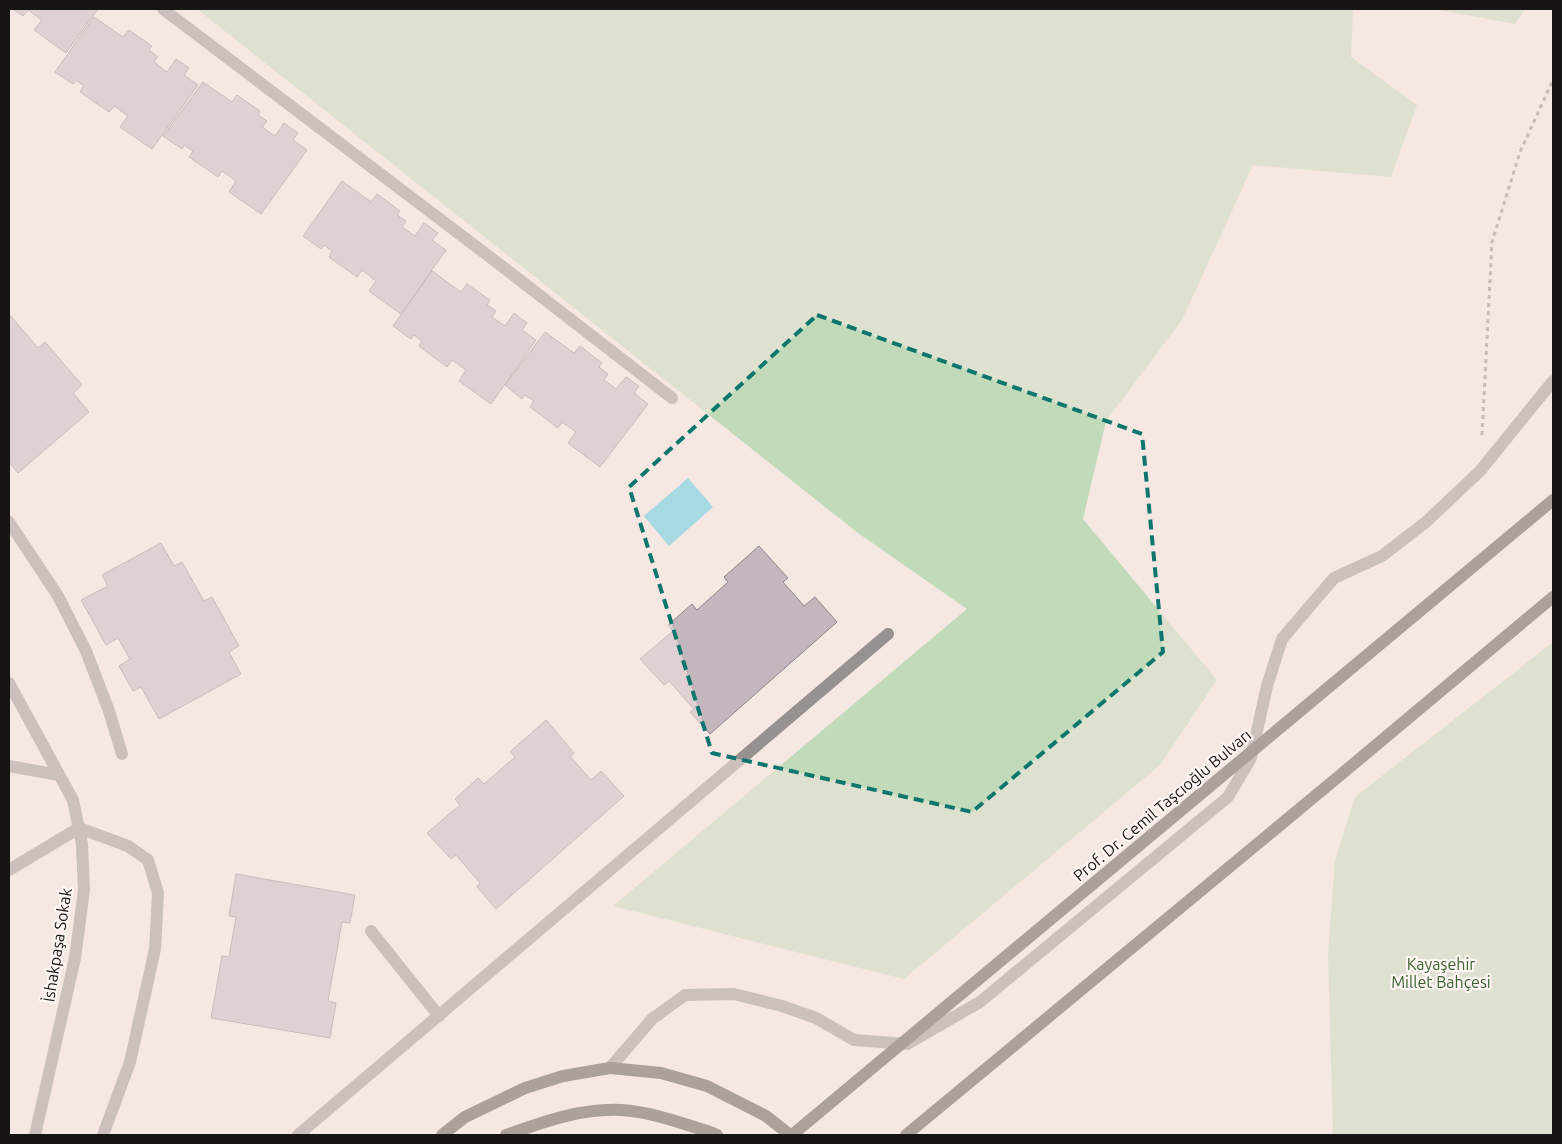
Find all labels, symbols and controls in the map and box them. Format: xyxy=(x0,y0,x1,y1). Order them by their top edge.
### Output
street label: Prof. Dr. Cemil Taşcıoğlu Bulvarı xyxy=(1070,725,1254,885)
street label: İshakpaşa Sokak xyxy=(39,887,75,1003)
park label: Kayaşehir Millet Bahçesi xyxy=(1391,955,1491,991)

